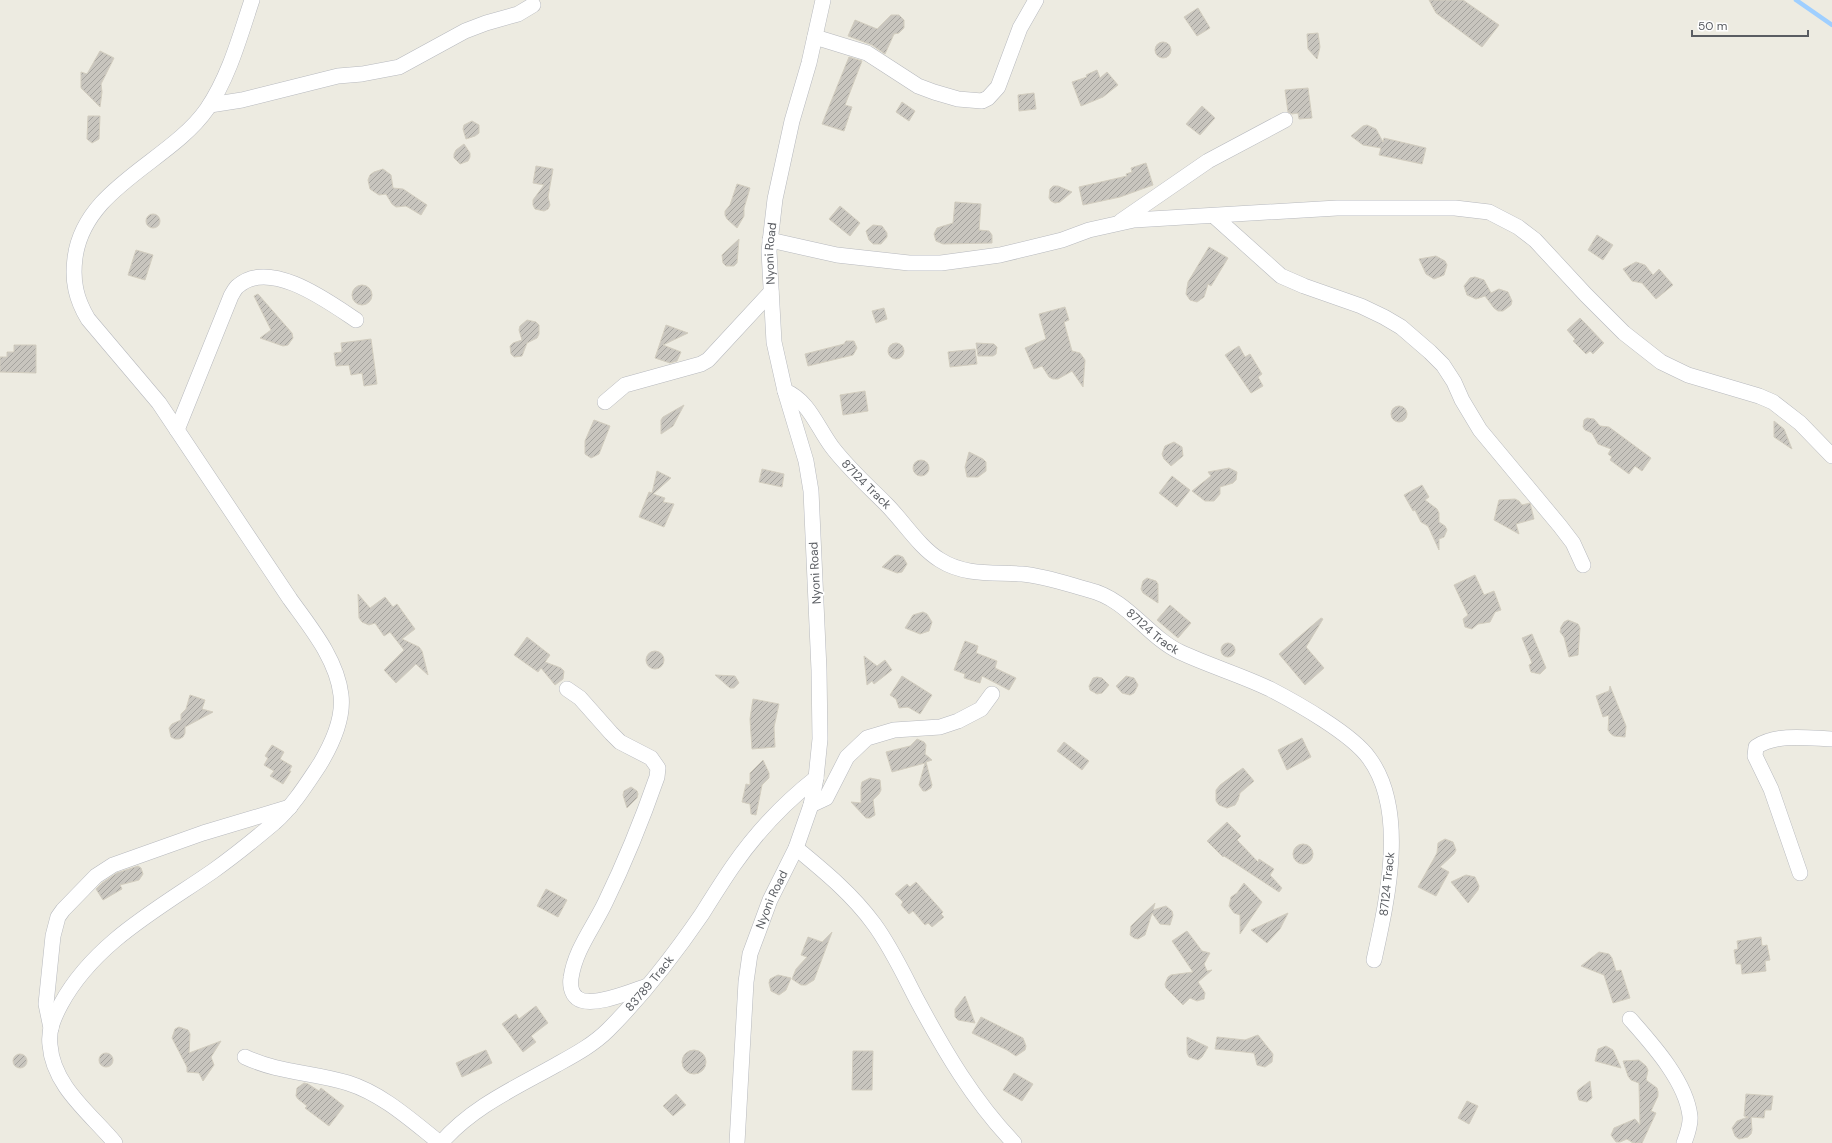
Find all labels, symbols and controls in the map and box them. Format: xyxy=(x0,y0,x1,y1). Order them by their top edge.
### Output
scale bar xyxy=(1692,12,1808,38)
text: 50 m xyxy=(1698,18,1727,34)
street label: Nyoni Road xyxy=(761,222,780,285)
street label: 87124 Track xyxy=(838,456,895,513)
street label: Nyoni Road xyxy=(805,541,825,605)
street label: 87124 Track xyxy=(1123,605,1182,658)
street label: 87124 Track xyxy=(1376,851,1398,917)
street label: Nyoni Road xyxy=(752,868,792,931)
street label: 83789 Track xyxy=(622,952,677,1015)

